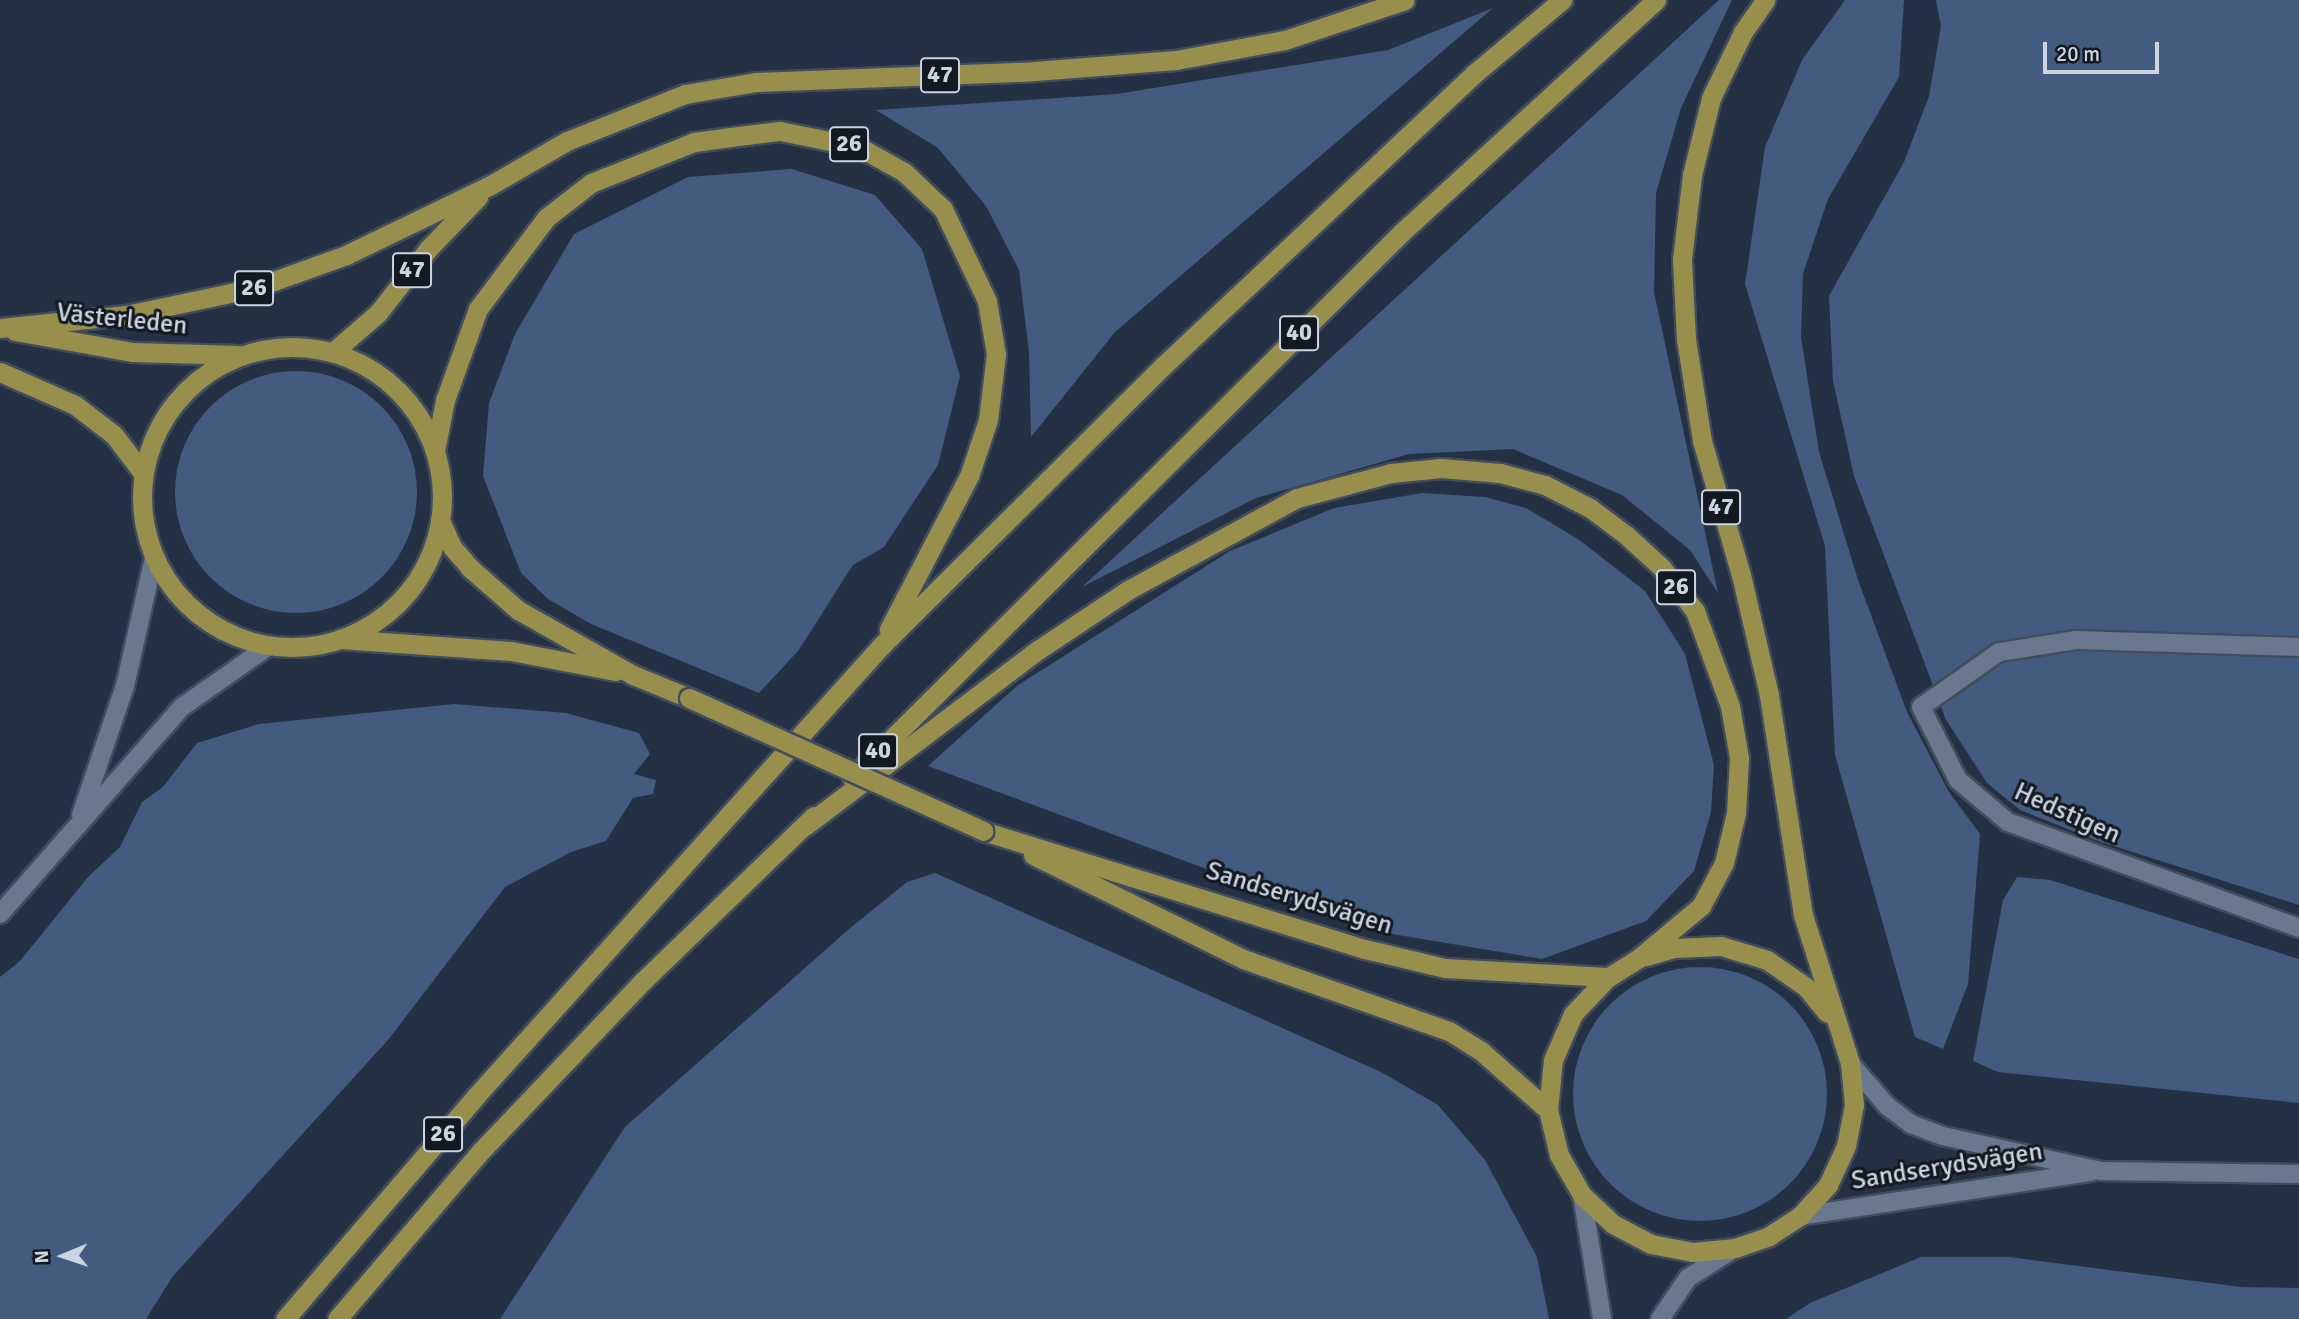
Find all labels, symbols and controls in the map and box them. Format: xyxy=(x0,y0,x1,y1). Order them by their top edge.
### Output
scale bar xyxy=(2047,28,2162,72)
text: 20 m xyxy=(2056,41,2100,67)
road number: 47 xyxy=(919,54,961,96)
road number: 26 xyxy=(828,124,870,164)
road number: 47 xyxy=(391,249,433,290)
road number: 26 xyxy=(233,268,275,309)
street label: Västerleden xyxy=(55,298,189,342)
road number: 40 xyxy=(1278,312,1320,354)
road number: 47 xyxy=(1700,486,1742,528)
road number: 26 xyxy=(1655,566,1697,608)
road number: 40 xyxy=(857,730,899,772)
street label: Hedstigen xyxy=(2009,777,2125,851)
street label: Sandserydsvägen xyxy=(1202,856,1396,942)
road number: 26 xyxy=(422,1114,464,1154)
street label: Sandserydsvägen xyxy=(1849,1136,2045,1198)
north arrow xyxy=(28,1221,98,1291)
text: N xyxy=(30,1250,54,1264)

